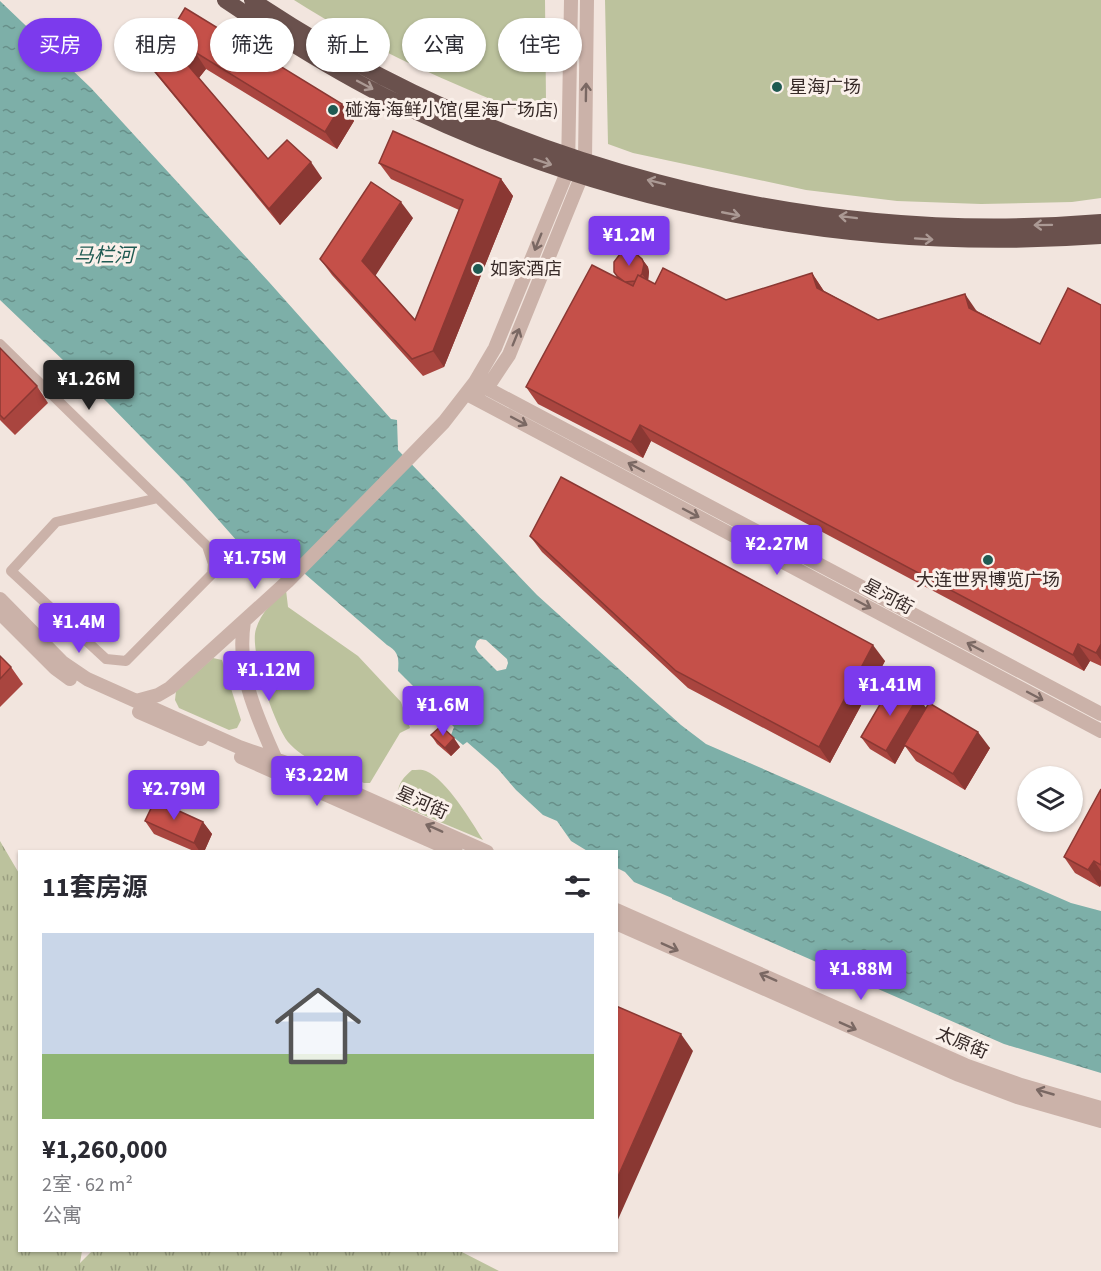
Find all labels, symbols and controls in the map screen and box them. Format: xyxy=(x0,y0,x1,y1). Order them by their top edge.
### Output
chip: 买房 xyxy=(18,18,102,72)
chip: 租房 xyxy=(114,18,198,72)
chip: 筛选 xyxy=(210,18,294,72)
chip: 新上 xyxy=(306,18,390,72)
chip: 公寓 xyxy=(402,18,486,72)
chip: 住宅 xyxy=(498,18,582,72)
place label: 星海广场 xyxy=(789,75,861,100)
one-way arrow xyxy=(355,80,373,91)
marker: 星海广场 xyxy=(770,80,784,94)
one-way arrow xyxy=(580,83,592,103)
place label: 碰海·海鲜小馆(星海广场店) xyxy=(345,98,558,123)
marker: 碰海·海鲜小馆(星海广场店) xyxy=(326,103,340,117)
one-way arrow xyxy=(534,157,553,168)
one-way arrow xyxy=(647,175,666,187)
one-way arrow xyxy=(721,209,741,220)
one-way arrow xyxy=(839,211,858,222)
pin: ¥1.2M xyxy=(587,216,671,267)
one-way arrow xyxy=(1033,219,1053,231)
text: ¥1.2M xyxy=(603,221,655,249)
one-way arrow xyxy=(532,232,543,250)
one-way arrow xyxy=(914,234,934,245)
water label: 马栏河 xyxy=(74,242,138,270)
place label: 如家酒店 xyxy=(490,257,562,282)
marker: 如家酒店 xyxy=(471,262,485,276)
one-way arrow xyxy=(511,328,522,347)
pin: ¥1.26M xyxy=(40,360,138,411)
text: ¥1.26M xyxy=(57,365,121,393)
one-way arrow xyxy=(509,416,527,427)
one-way arrow xyxy=(628,461,645,473)
one-way arrow xyxy=(682,507,699,519)
pin: ¥2.27M xyxy=(728,525,826,576)
text: ¥2.27M xyxy=(745,530,809,558)
pin: ¥1.75M xyxy=(206,539,304,590)
text: ¥1.75M xyxy=(223,544,287,572)
marker: 大连世界博览广场 xyxy=(981,553,995,567)
place label: 大连世界博览广场 xyxy=(916,568,1060,593)
street label: 星河街 xyxy=(858,573,918,621)
one-way arrow xyxy=(854,598,871,610)
pin: ¥1.4M xyxy=(37,603,121,654)
text: ¥1.4M xyxy=(53,608,105,636)
one-way arrow xyxy=(967,641,984,653)
pin: ¥1.12M xyxy=(220,651,318,702)
text: ¥1.12M xyxy=(237,656,301,684)
pin: ¥1.41M xyxy=(841,666,939,717)
text: ¥1.41M xyxy=(858,671,922,699)
pin: ¥1.6M xyxy=(401,686,485,737)
text: ¥1.6M xyxy=(417,691,469,719)
one-way arrow xyxy=(1026,691,1044,702)
pin: ¥3.22M xyxy=(268,756,366,807)
text: ¥3.22M xyxy=(285,761,349,789)
map controls xyxy=(1017,766,1083,832)
button: layers xyxy=(1017,766,1083,832)
pin: ¥2.79M xyxy=(125,770,223,821)
text: ¥2.79M xyxy=(142,775,206,803)
street label: 星河街 xyxy=(392,781,452,825)
one-way arrow xyxy=(425,822,443,833)
text: 11套房源 xyxy=(42,869,147,906)
icon: filters xyxy=(561,870,594,903)
one-way arrow xyxy=(661,942,679,953)
pin: ¥1.88M xyxy=(812,950,910,1001)
text: ¥1.88M xyxy=(829,955,893,983)
one-way arrow xyxy=(759,971,777,982)
icon: home xyxy=(264,972,372,1080)
one-way arrow xyxy=(839,1020,857,1032)
street label: 太原街 xyxy=(932,1021,992,1065)
one-way arrow xyxy=(1036,1086,1055,1097)
text: ¥1,260,000 xyxy=(42,1131,167,1168)
text: 2室 · 62 m² xyxy=(42,1171,133,1199)
text: 公寓 xyxy=(42,1202,82,1230)

